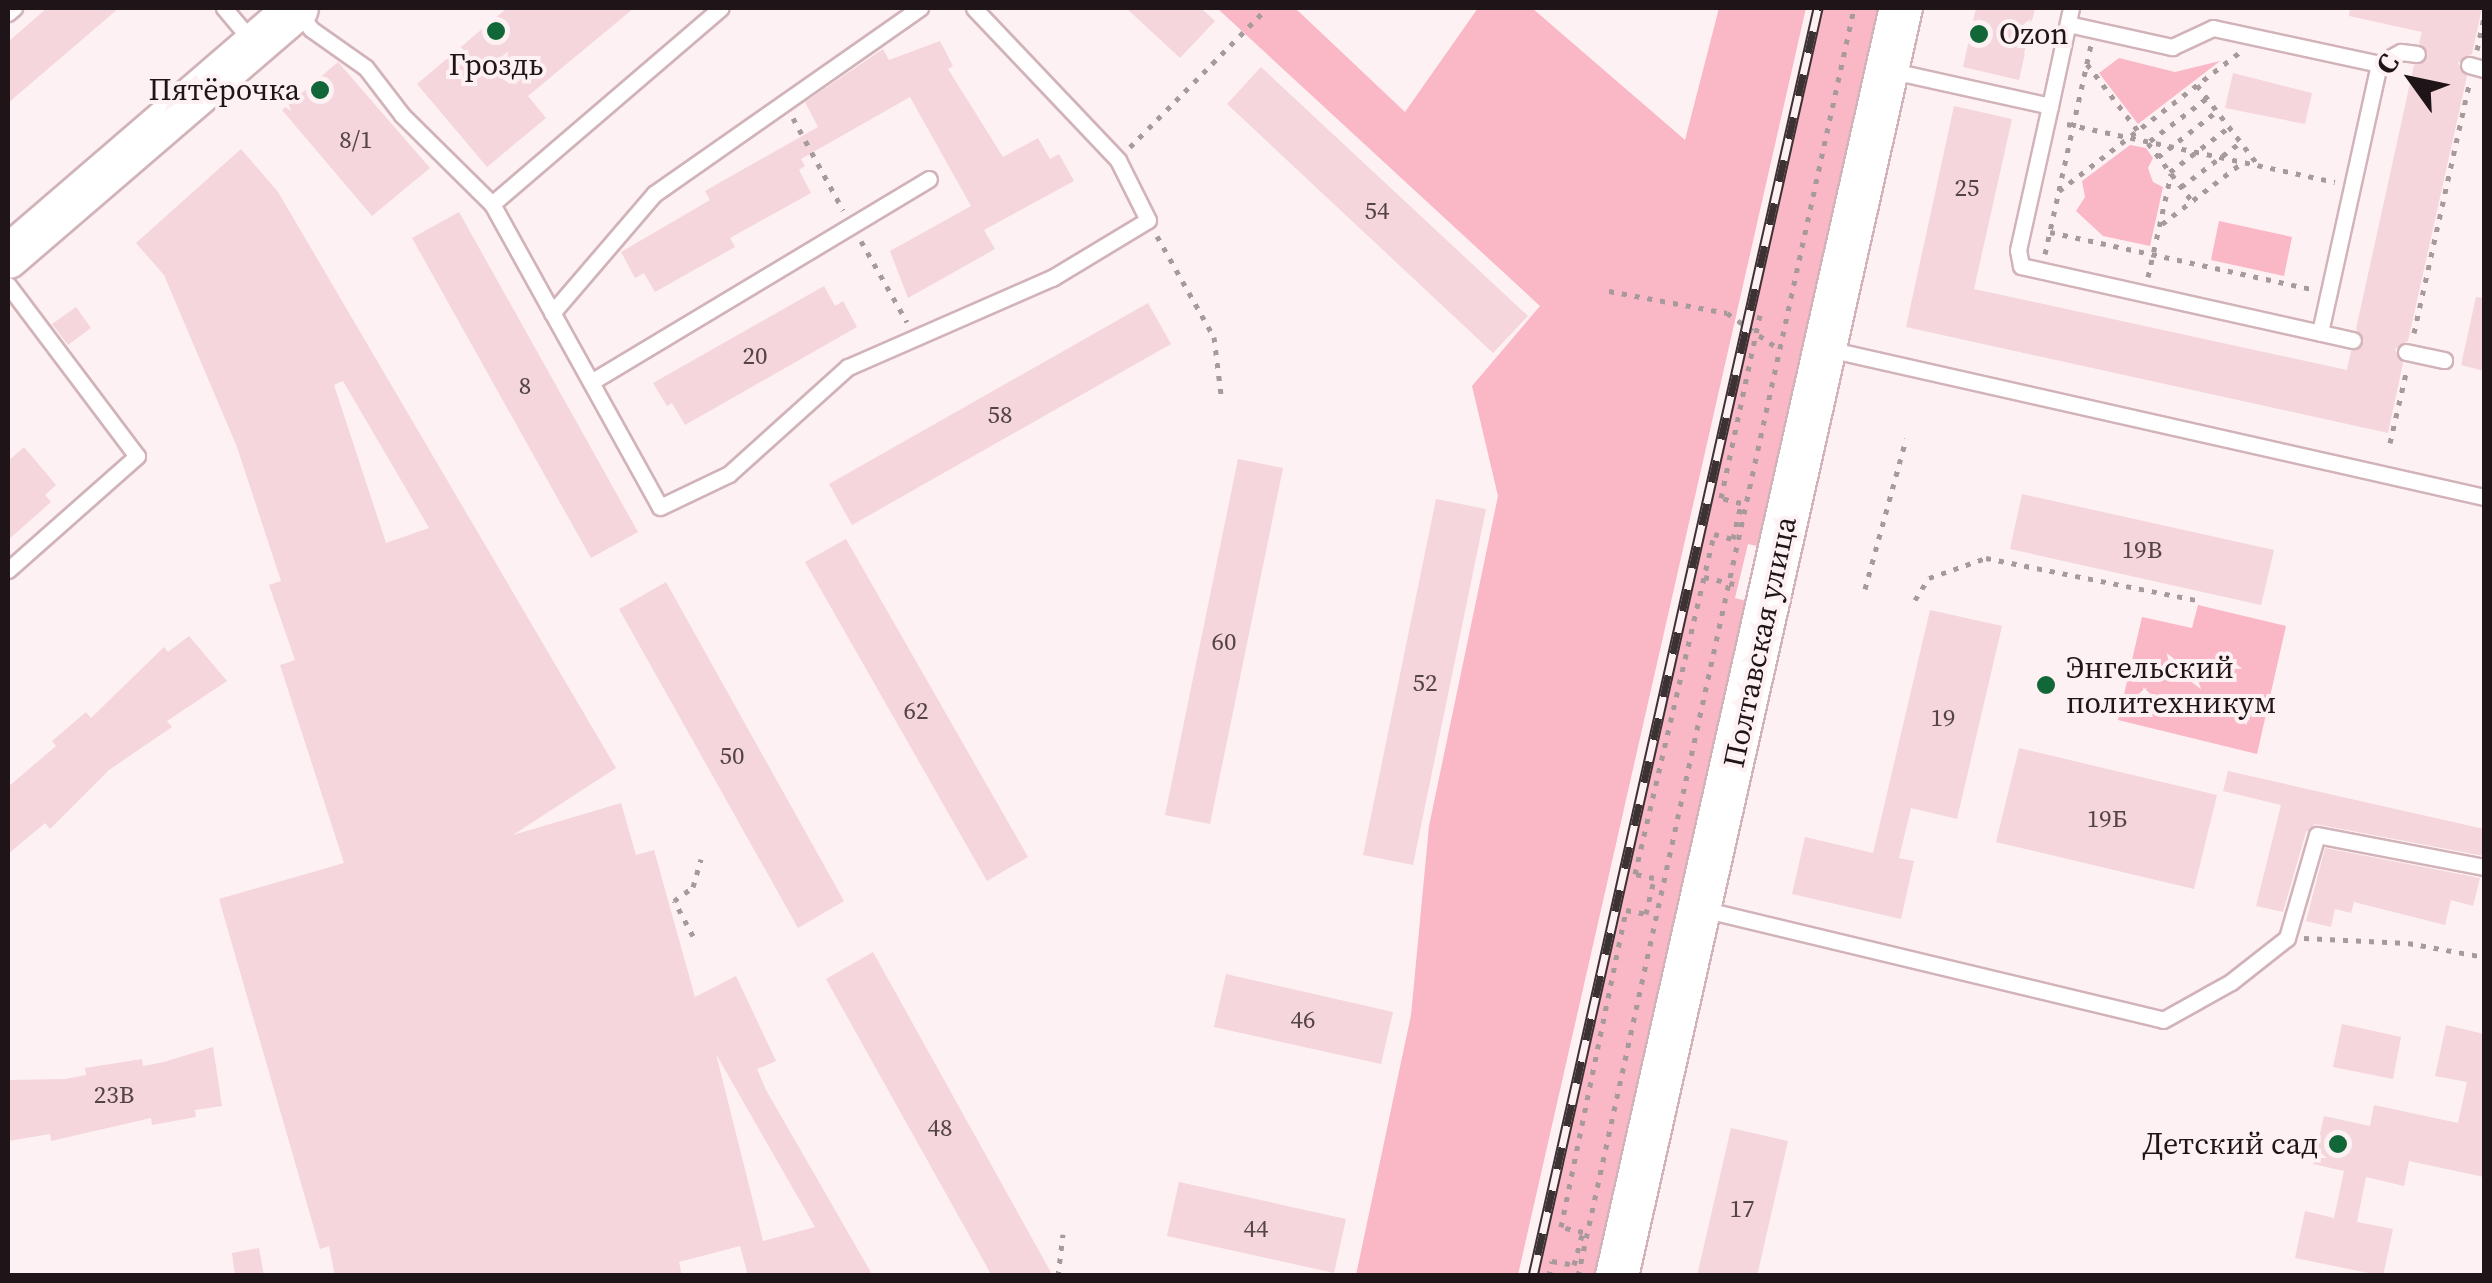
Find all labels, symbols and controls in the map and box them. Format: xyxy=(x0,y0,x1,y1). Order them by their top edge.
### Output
place label: Ozon xyxy=(1999,16,2069,52)
marker: Гроздь xyxy=(485,20,507,42)
marker: Ozon xyxy=(1968,23,1990,45)
north arrow xyxy=(2362,30,2462,130)
text: С xyxy=(2366,46,2408,81)
place label: Гроздь xyxy=(449,47,543,83)
place label: Пятёрочка xyxy=(149,72,300,108)
marker: Пятёрочка xyxy=(309,79,331,101)
house number: 8/1 xyxy=(339,124,373,154)
house number: 25 xyxy=(1955,172,1979,202)
house number: 54 xyxy=(1365,195,1389,225)
house number: 20 xyxy=(743,340,767,370)
house number: 8 xyxy=(519,370,531,400)
house number: 58 xyxy=(988,399,1012,429)
street label: Полтавская улица xyxy=(1716,513,1804,771)
house number: 19В xyxy=(2122,534,2162,564)
house number: 60 xyxy=(1212,626,1236,656)
place label: Энгельский политехникум xyxy=(2066,650,2276,720)
house number: 52 xyxy=(1413,667,1437,697)
marker: Энгельский политехникум xyxy=(2035,674,2057,696)
house number: 62 xyxy=(904,695,928,725)
house number: 19 xyxy=(1931,702,1955,732)
house number: 50 xyxy=(720,740,744,770)
house number: 19Б xyxy=(2087,803,2127,833)
house number: 46 xyxy=(1291,1004,1315,1034)
house number: 23В xyxy=(94,1079,134,1109)
house number: 48 xyxy=(928,1112,952,1142)
place label: Детский сад xyxy=(2143,1126,2318,1162)
marker: Детский сад xyxy=(2327,1133,2349,1155)
house number: 17 xyxy=(1730,1193,1754,1223)
house number: 44 xyxy=(1244,1213,1268,1243)

